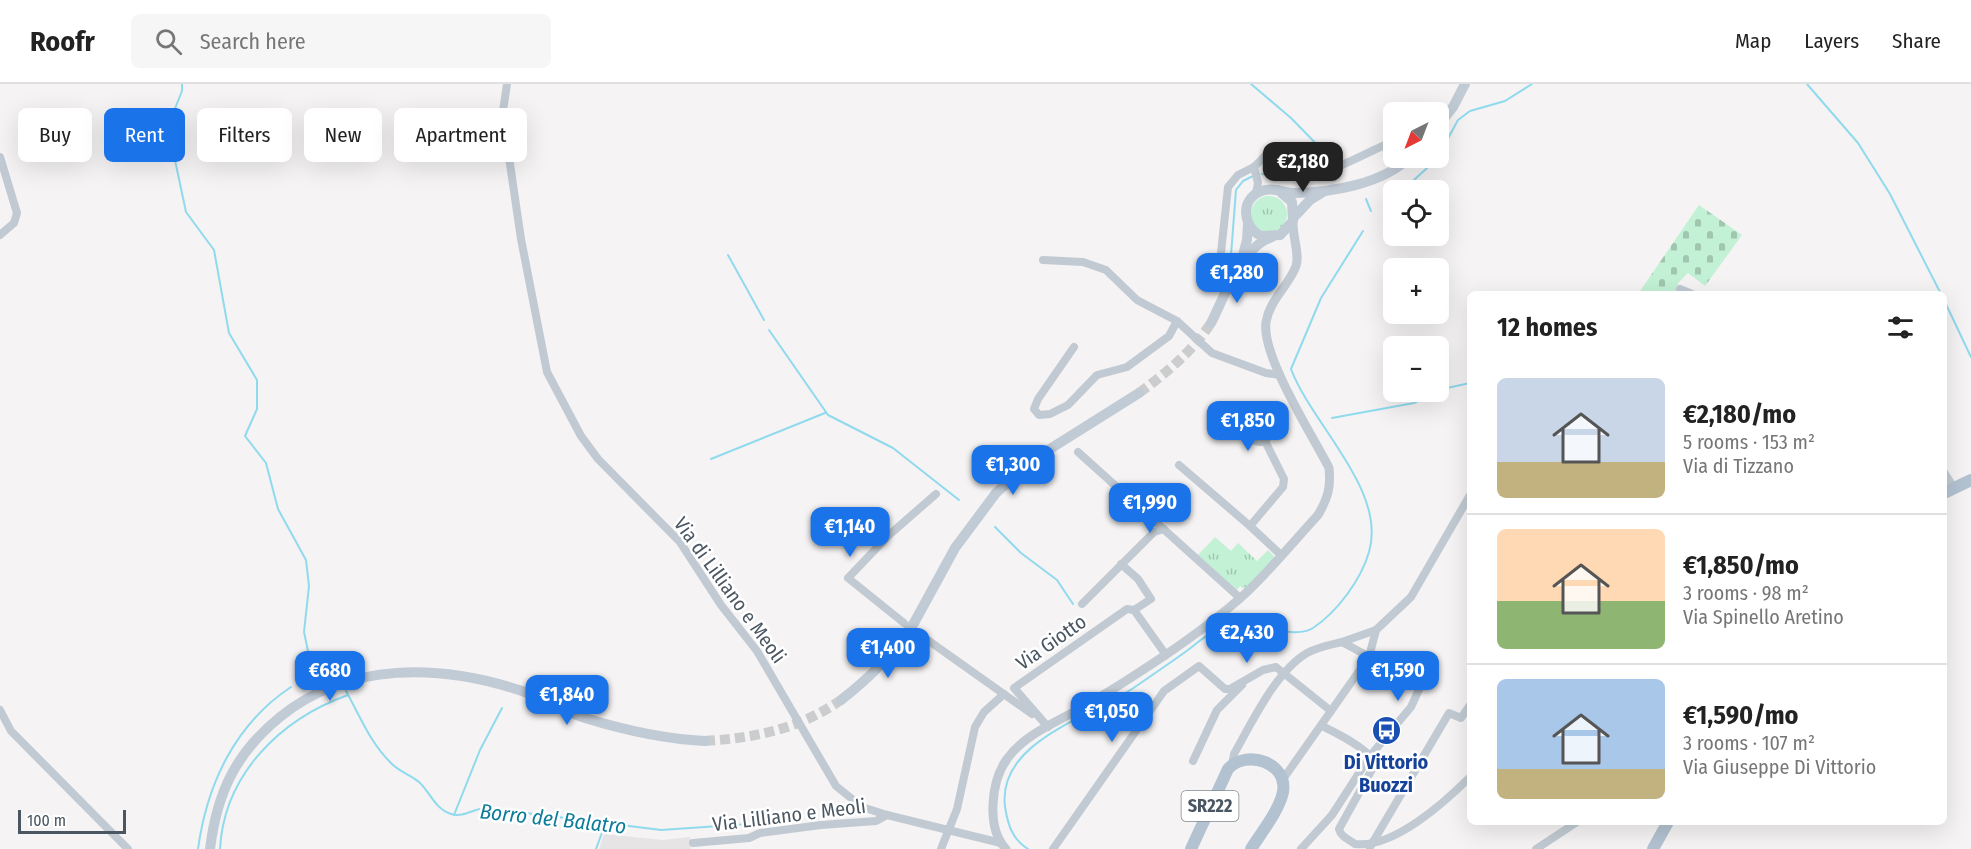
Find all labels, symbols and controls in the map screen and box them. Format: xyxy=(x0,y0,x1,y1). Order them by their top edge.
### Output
search box xyxy=(131,14,551,68)
text: Roofr xyxy=(30,25,95,58)
icon: search xyxy=(152,25,185,58)
text: Search here xyxy=(200,28,306,55)
text: Map xyxy=(1735,28,1771,54)
text: Layers xyxy=(1804,28,1859,54)
text: Share xyxy=(1892,28,1941,54)
north arrow xyxy=(1383,102,1449,168)
map controls xyxy=(1383,102,1449,402)
chip: Buy xyxy=(18,108,92,162)
chip: Rent xyxy=(104,108,185,162)
chip: Filters xyxy=(197,108,292,162)
chip: New xyxy=(304,108,382,162)
chip: Apartment xyxy=(394,108,527,162)
pin: €2,180 xyxy=(1254,142,1352,193)
text: €2,180 xyxy=(1277,149,1329,173)
button: locate xyxy=(1383,180,1449,246)
pin: €1,280 xyxy=(1188,253,1286,304)
button: + xyxy=(1383,258,1449,324)
text: €1,280 xyxy=(1210,260,1264,284)
icon: filters xyxy=(1884,311,1917,344)
text: 12 homes xyxy=(1497,312,1597,343)
button: − xyxy=(1383,336,1449,402)
text: €2,180/mo xyxy=(1683,399,1796,430)
pin: €1,850 xyxy=(1199,401,1297,452)
icon: home xyxy=(1545,402,1617,474)
text: €1,850 xyxy=(1221,408,1275,432)
text: 5 rooms · 153 m² xyxy=(1683,430,1815,454)
pin: €1,300 xyxy=(964,445,1062,496)
text: €1,300 xyxy=(986,452,1040,476)
text: Via di Tizzano xyxy=(1683,454,1794,478)
pin: €1,990 xyxy=(1101,483,1199,534)
text: €1,990 xyxy=(1123,490,1177,514)
pin: €1,140 xyxy=(801,507,899,558)
street label: Via di Lilliano e Meoli xyxy=(669,512,791,668)
text: €1,140 xyxy=(825,514,875,538)
text: €1,850/mo xyxy=(1683,550,1799,581)
icon: home xyxy=(1545,553,1617,625)
text: 3 rooms · 98 m² xyxy=(1683,581,1809,605)
text: Via Spinello Aretino xyxy=(1683,605,1844,629)
street label: Via Giotto xyxy=(1011,609,1091,675)
pin: €2,430 xyxy=(1198,613,1296,664)
text: €2,430 xyxy=(1220,620,1274,644)
pin: €1,400 xyxy=(839,628,937,679)
text: €1,400 xyxy=(861,635,915,659)
pin: €680 xyxy=(294,651,366,702)
pin: €1,590 xyxy=(1349,651,1447,702)
text: €680 xyxy=(309,658,351,682)
text: €1,590 xyxy=(1371,658,1425,682)
pin: €1,840 xyxy=(518,675,616,726)
text: €1,840 xyxy=(540,682,594,706)
pin: €1,050 xyxy=(1063,692,1161,743)
text: €1,050 xyxy=(1085,699,1139,723)
text: €1,590/mo xyxy=(1683,700,1798,731)
icon: home xyxy=(1545,703,1617,775)
bus stop icon: Di Vittorio Buozzi xyxy=(1370,715,1402,747)
text: 3 rooms · 107 m² xyxy=(1683,731,1815,755)
place label: Di Vittorio Buozzi xyxy=(1344,750,1429,797)
text: Via Giuseppe Di Vittorio xyxy=(1683,755,1876,779)
road number: SR222 xyxy=(1182,791,1238,821)
street label: Via Lilliano e Meoli xyxy=(711,794,867,836)
water label: Borro del Balatro xyxy=(479,798,627,840)
scale bar xyxy=(18,807,126,834)
text: 100 m xyxy=(27,811,66,830)

